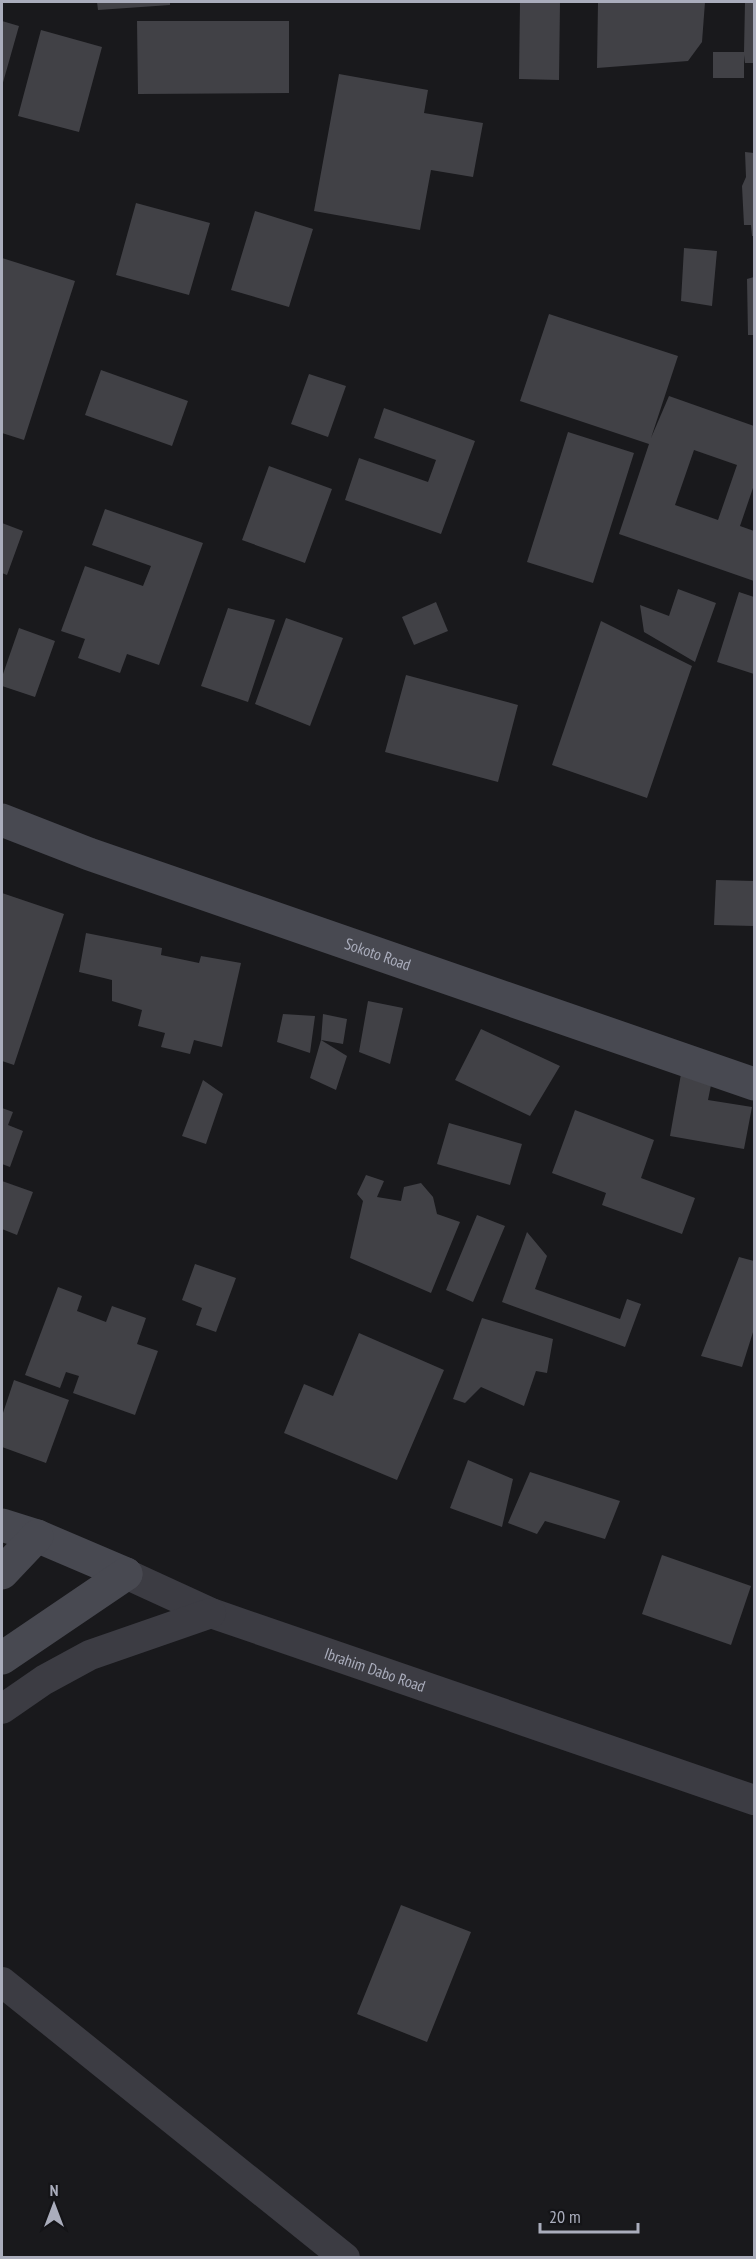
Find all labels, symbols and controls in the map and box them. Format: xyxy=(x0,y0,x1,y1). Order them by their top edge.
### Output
street label: Sokoto Road xyxy=(342,933,414,975)
street label: Ibrahim Dabo Road xyxy=(322,1643,428,1696)
north arrow xyxy=(24,2175,84,2235)
text: N xyxy=(50,2180,58,2200)
scale bar xyxy=(540,2196,638,2234)
text: 20 m xyxy=(549,2205,581,2228)

